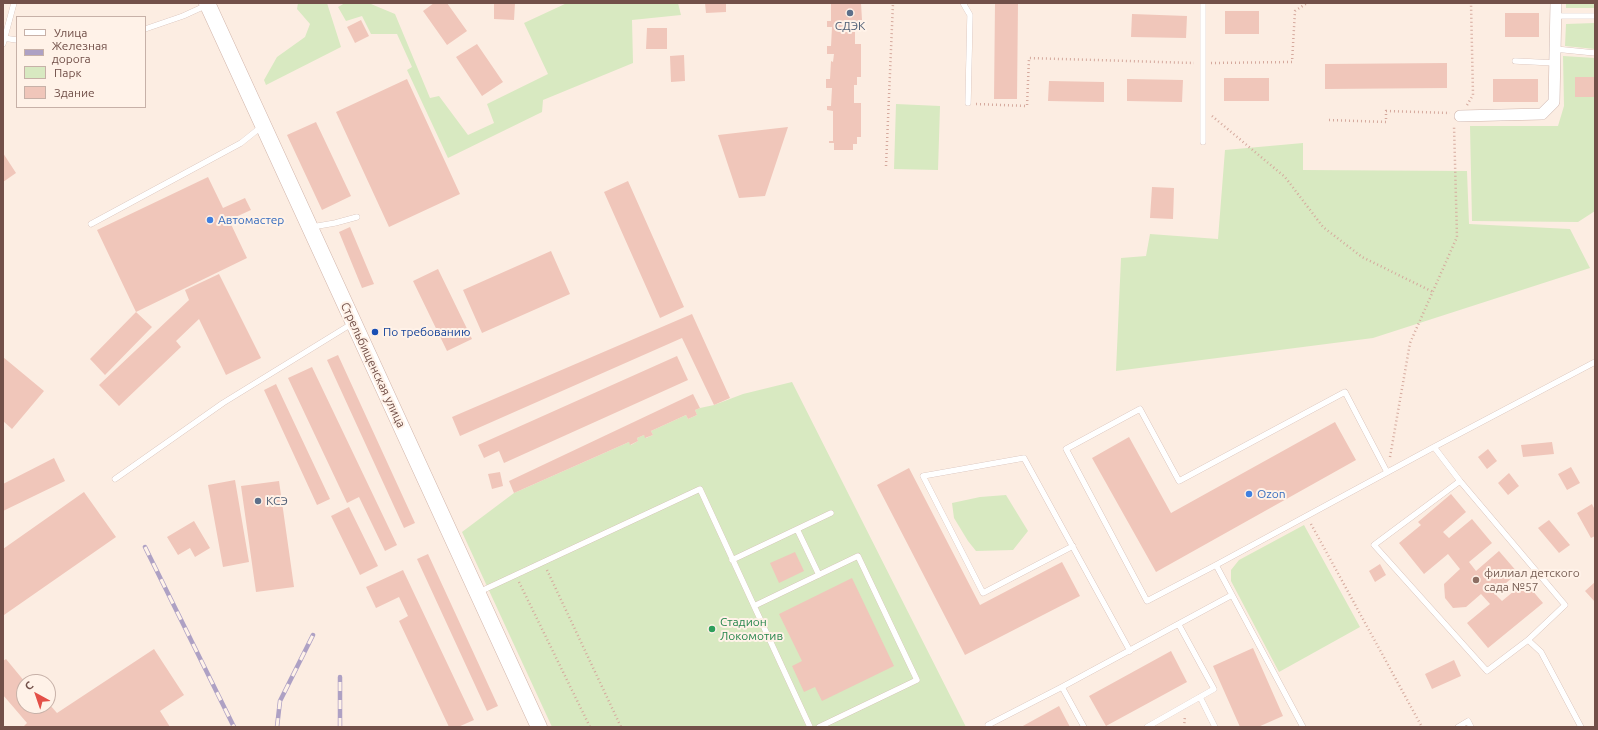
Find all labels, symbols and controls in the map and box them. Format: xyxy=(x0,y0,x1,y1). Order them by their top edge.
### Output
marker: СДЭК xyxy=(845,8,855,18)
legend xyxy=(16,16,146,108)
place label: СДЭК xyxy=(835,19,865,33)
text: Улица xyxy=(54,26,87,39)
text: Железная дорога xyxy=(52,39,108,65)
text: Парк xyxy=(54,66,82,79)
text: Здание xyxy=(54,86,95,99)
place label: Автомастер xyxy=(218,213,284,227)
marker: Автомастер xyxy=(205,215,215,225)
street label: Стрельбищенская улица xyxy=(338,300,408,430)
place label: По требованию xyxy=(383,325,470,339)
marker: По требованию xyxy=(370,327,380,337)
place label: Ozon xyxy=(1257,487,1286,501)
marker: Ozon xyxy=(1244,489,1254,499)
place label: КСЭ xyxy=(266,494,288,508)
marker: КСЭ xyxy=(253,496,263,506)
place label: филиал детского сада №57 xyxy=(1484,566,1580,594)
marker: филиал детского сада №57 xyxy=(1471,575,1481,585)
place label: Стадион Локомотив xyxy=(720,615,783,643)
marker: Стадион Локомотив xyxy=(707,624,717,634)
north arrow xyxy=(16,674,56,714)
text: С xyxy=(22,679,35,692)

